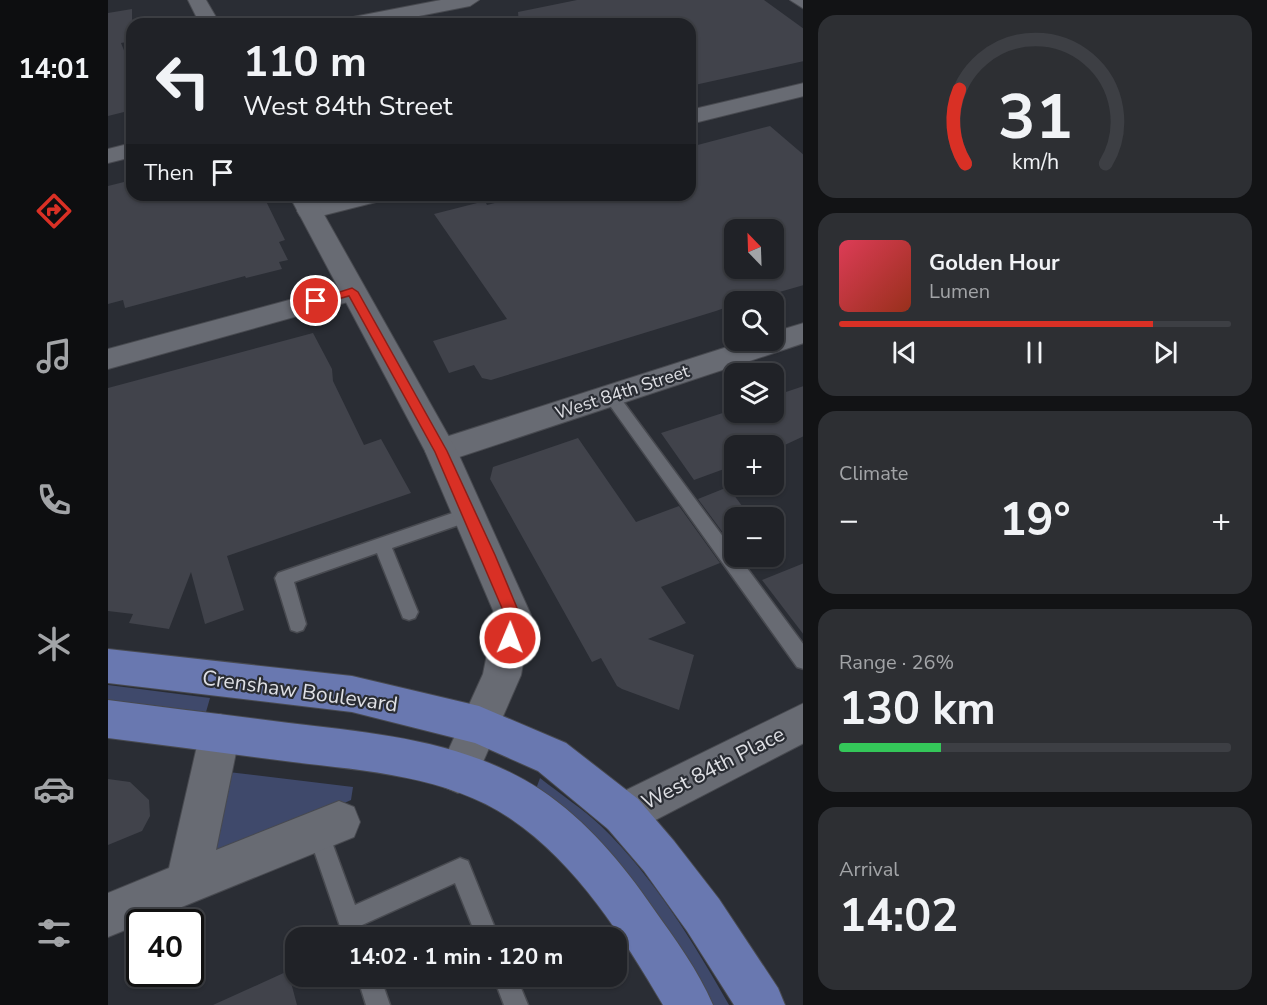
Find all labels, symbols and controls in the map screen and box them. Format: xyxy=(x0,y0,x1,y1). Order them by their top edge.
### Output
text: 110 m xyxy=(243,34,367,91)
icon: left xyxy=(144,42,222,120)
text: 14:01 xyxy=(18,51,90,88)
text: 31 xyxy=(998,75,1072,160)
text: West 84th Street xyxy=(243,88,453,125)
text: km/h xyxy=(1011,147,1059,177)
icon: arrive xyxy=(206,156,239,189)
text: Then xyxy=(144,158,194,188)
icon: directions xyxy=(33,190,75,232)
north arrow xyxy=(724,219,784,279)
map controls xyxy=(724,219,784,567)
text: Golden Hour xyxy=(929,248,1060,278)
pin xyxy=(290,275,341,326)
text: Lumen xyxy=(929,278,990,305)
icon: arrive xyxy=(299,284,332,317)
button: search xyxy=(724,291,784,351)
icon: music xyxy=(33,335,75,377)
icon: previous xyxy=(888,336,921,369)
icon: pause xyxy=(1018,336,1051,369)
icon: next xyxy=(1149,336,1182,369)
street label: West 84th Street xyxy=(552,359,693,425)
button: layers xyxy=(724,363,784,423)
button: + xyxy=(724,435,784,495)
text: Climate xyxy=(839,460,908,487)
icon: phone xyxy=(33,479,75,521)
text: 19° xyxy=(999,490,1071,551)
text: − xyxy=(839,498,859,543)
text: + xyxy=(1211,498,1231,543)
button: − xyxy=(724,507,784,567)
position arrow xyxy=(478,606,542,670)
icon: climate xyxy=(33,623,75,665)
text: Range · 26% xyxy=(839,649,954,676)
street label: Crenshaw Boulevard xyxy=(201,663,399,719)
text: 130 km xyxy=(839,679,996,740)
street label: West 84th Place xyxy=(637,720,789,816)
icon: car xyxy=(33,768,75,810)
text: Arrival xyxy=(839,856,899,883)
text: 14:02 xyxy=(839,886,958,947)
speed limit sign: 40 xyxy=(126,909,204,987)
icon: filters xyxy=(33,912,75,954)
text: 14:02 · 1 min · 120 m xyxy=(349,942,563,972)

